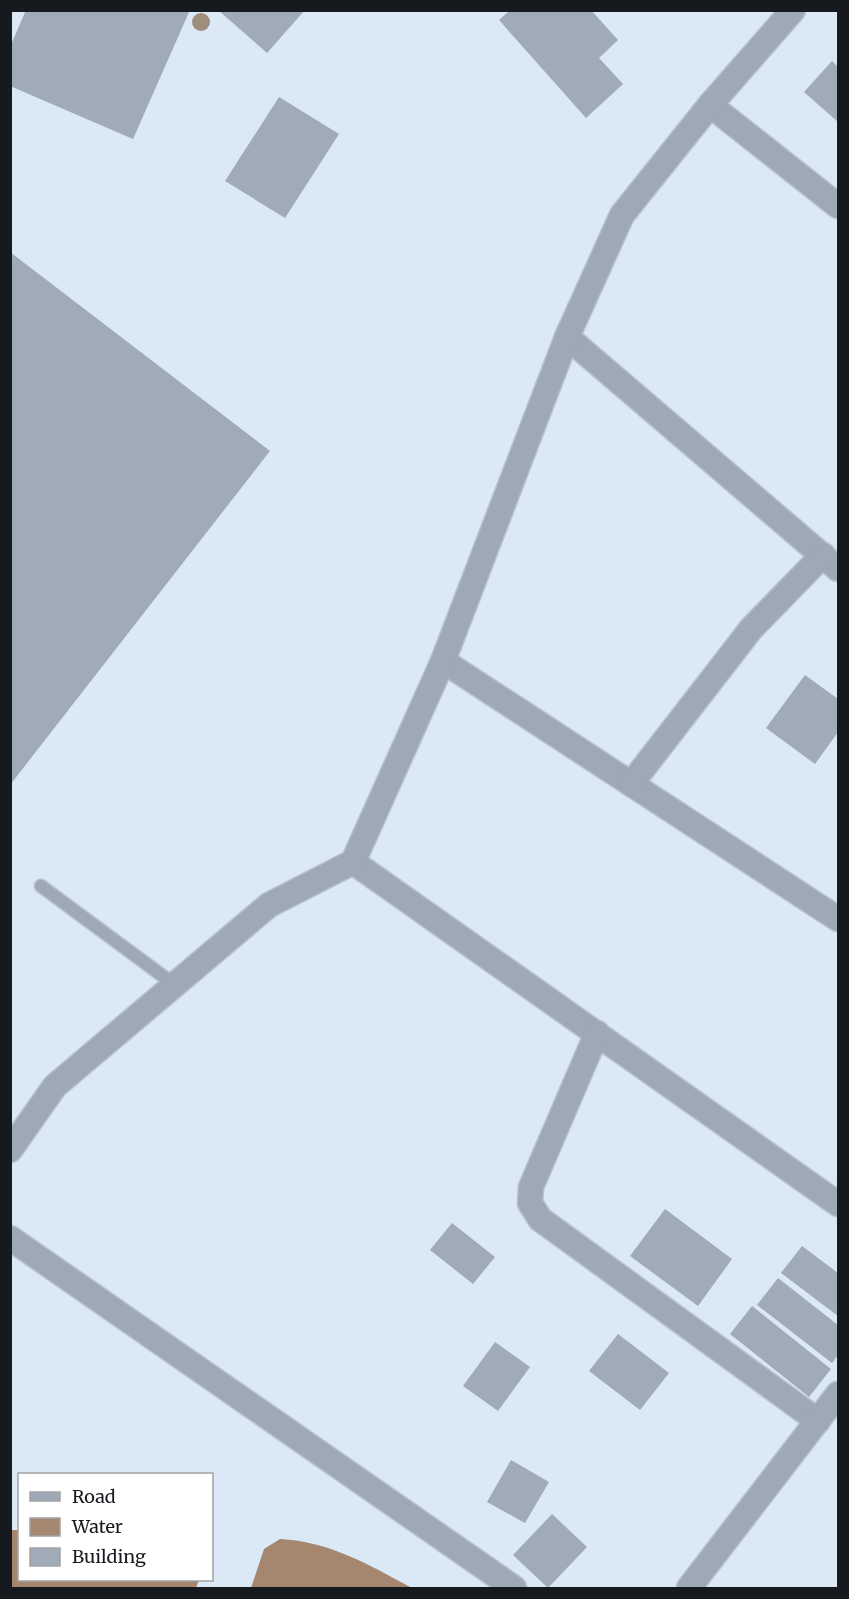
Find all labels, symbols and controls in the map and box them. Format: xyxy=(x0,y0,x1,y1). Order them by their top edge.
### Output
legend xyxy=(18,1473,213,1581)
text: Road xyxy=(72,1485,116,1508)
text: Water xyxy=(71,1515,123,1538)
text: Building xyxy=(72,1545,146,1568)

